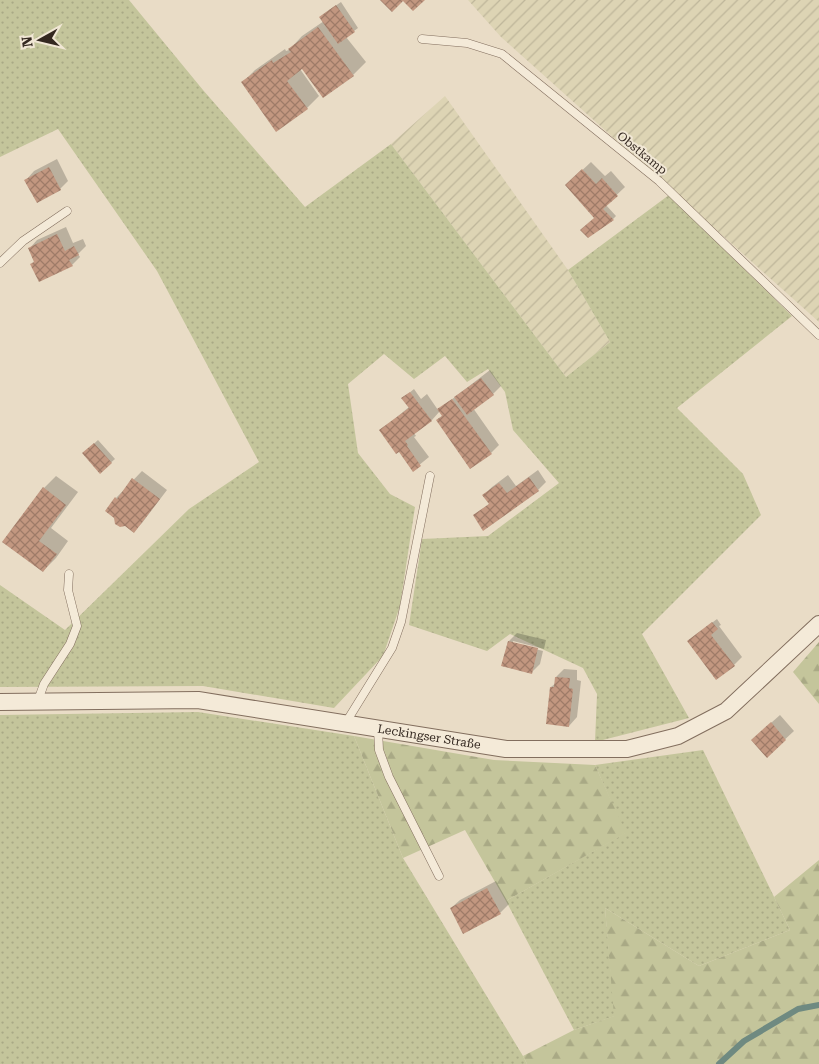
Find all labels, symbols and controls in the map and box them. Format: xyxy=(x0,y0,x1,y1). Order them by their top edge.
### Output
north arrow xyxy=(15,15,65,65)
text: N xyxy=(18,35,36,48)
street label: Obstkamp xyxy=(614,129,670,177)
street label: Leckingser Straße xyxy=(376,722,482,752)

